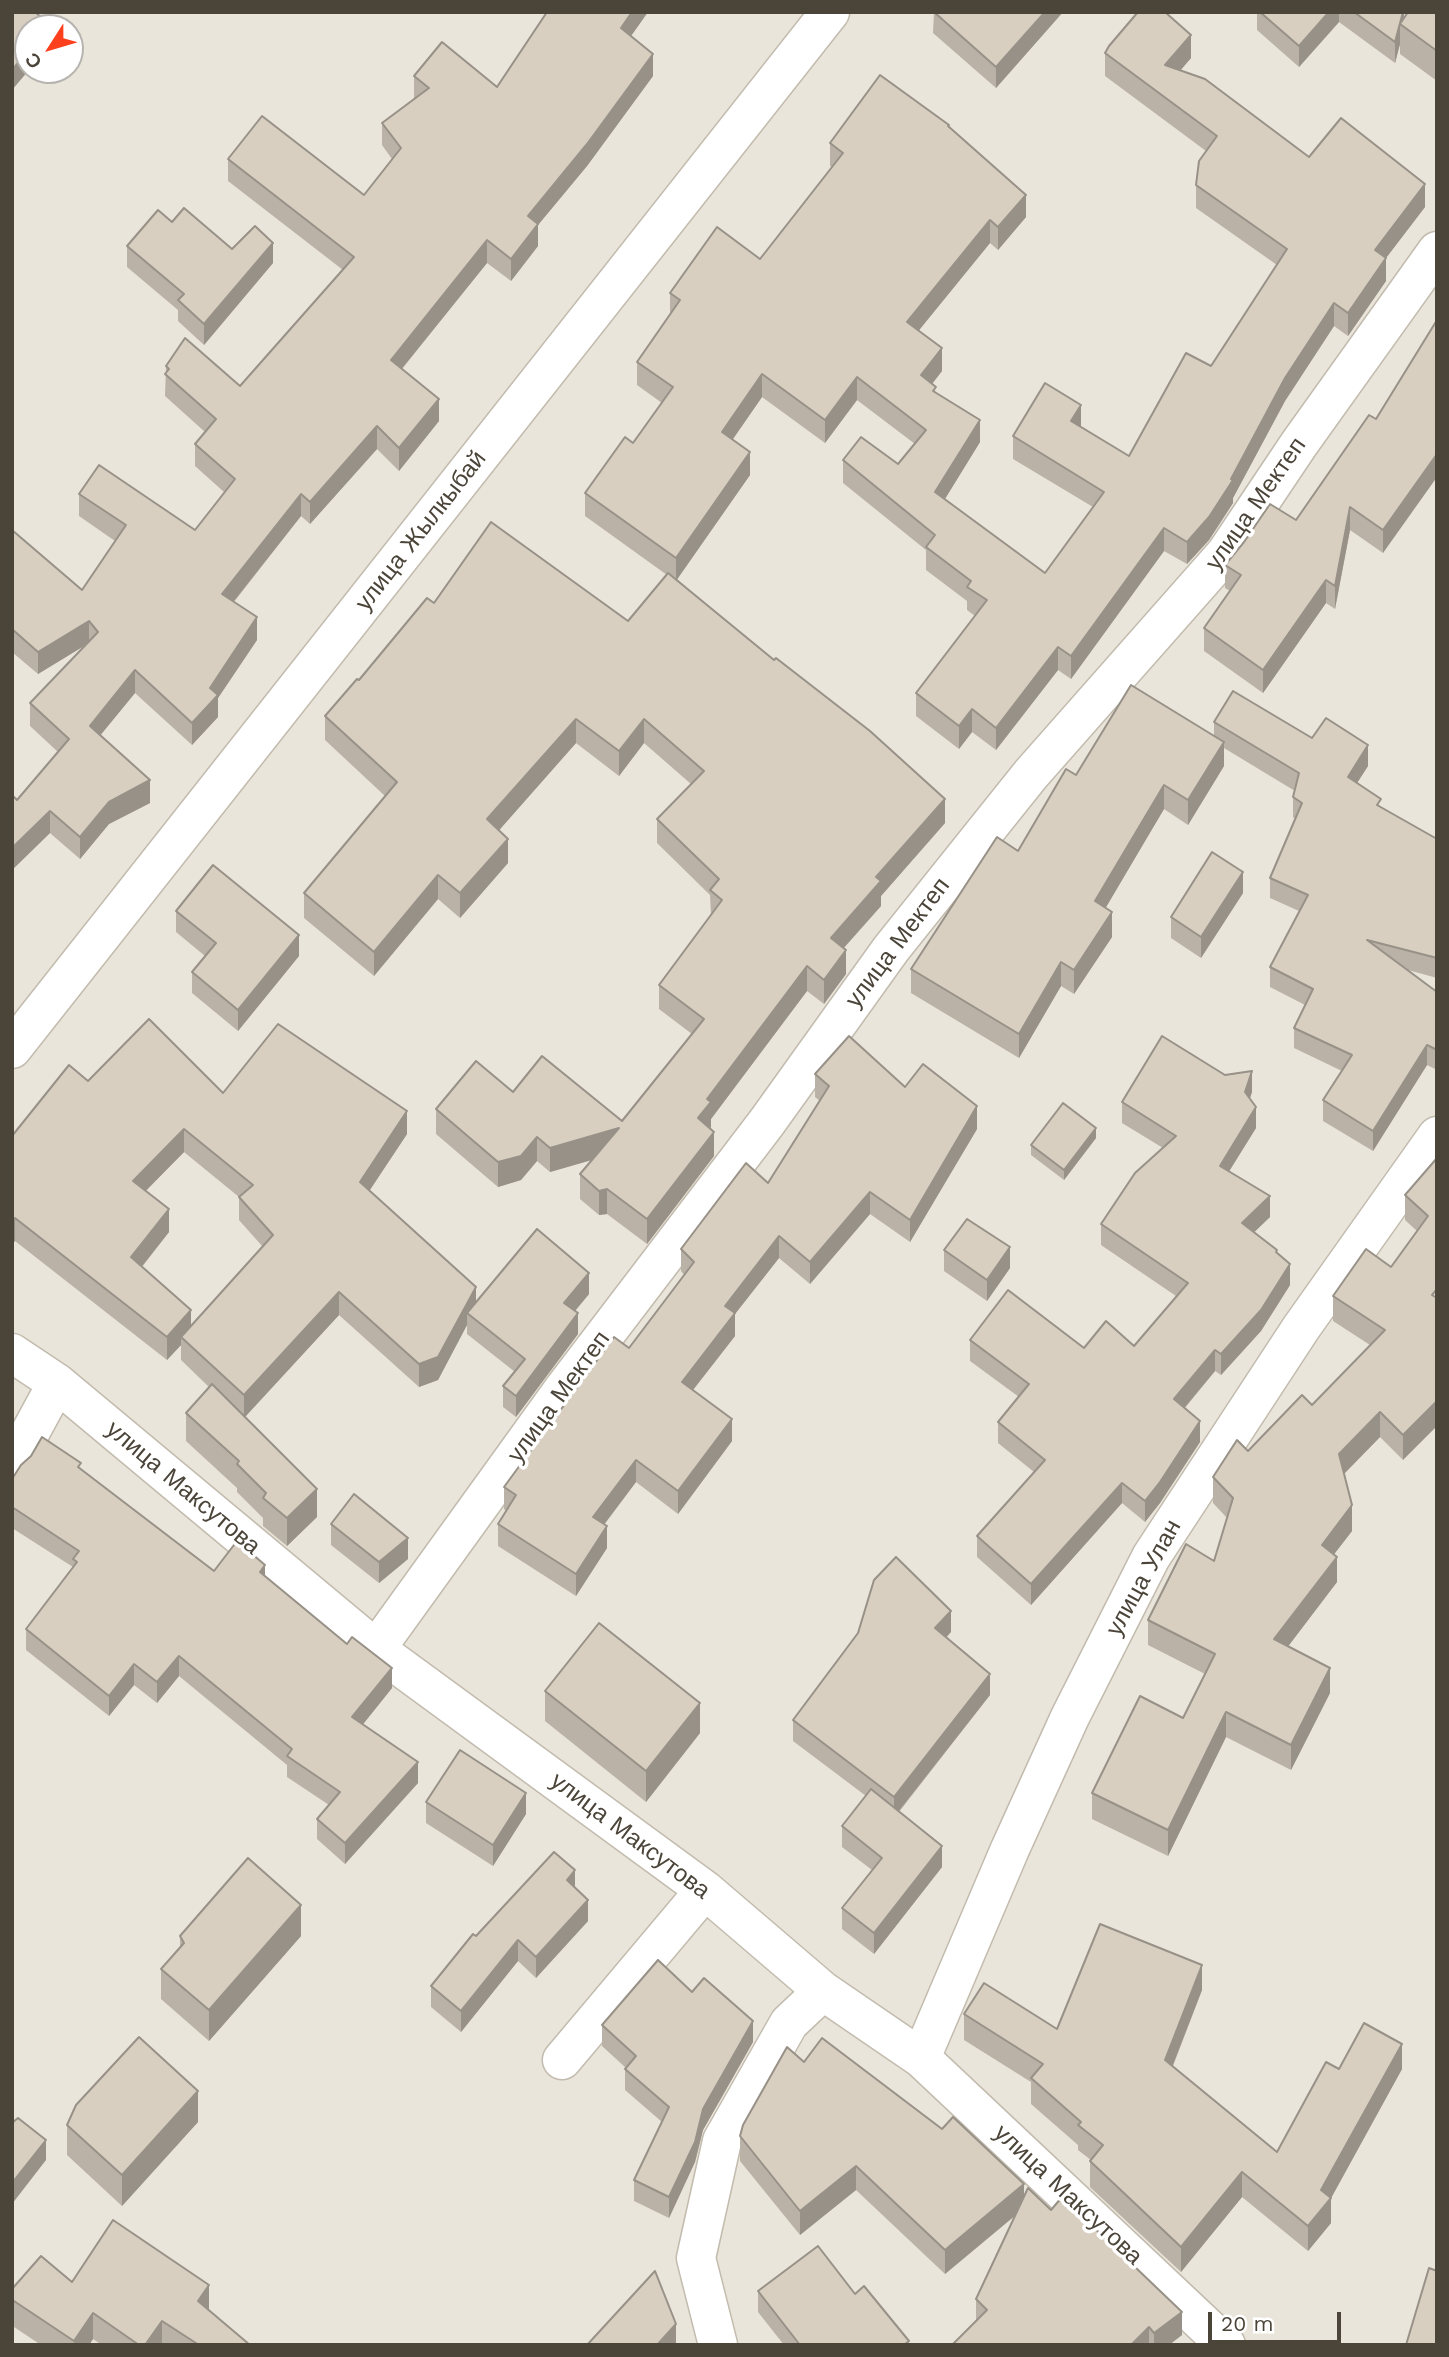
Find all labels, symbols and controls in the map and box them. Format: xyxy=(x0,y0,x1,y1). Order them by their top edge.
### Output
north arrow xyxy=(14,14,84,84)
text: С xyxy=(20,48,47,73)
street label: улица Мектеп xyxy=(1200,432,1312,576)
street label: улица Жылкыбай xyxy=(350,445,492,617)
street label: улица Мектеп xyxy=(840,872,956,1014)
street label: улица Мектеп xyxy=(502,1326,616,1468)
street label: улица Максутова xyxy=(100,1415,266,1561)
street label: улица Улан xyxy=(1100,1515,1188,1641)
street label: улица Максутова xyxy=(544,1767,716,1905)
street label: улица Максутова xyxy=(988,2119,1148,2271)
scale bar xyxy=(1211,2298,1344,2342)
text: 20 m xyxy=(1221,2311,1273,2336)

